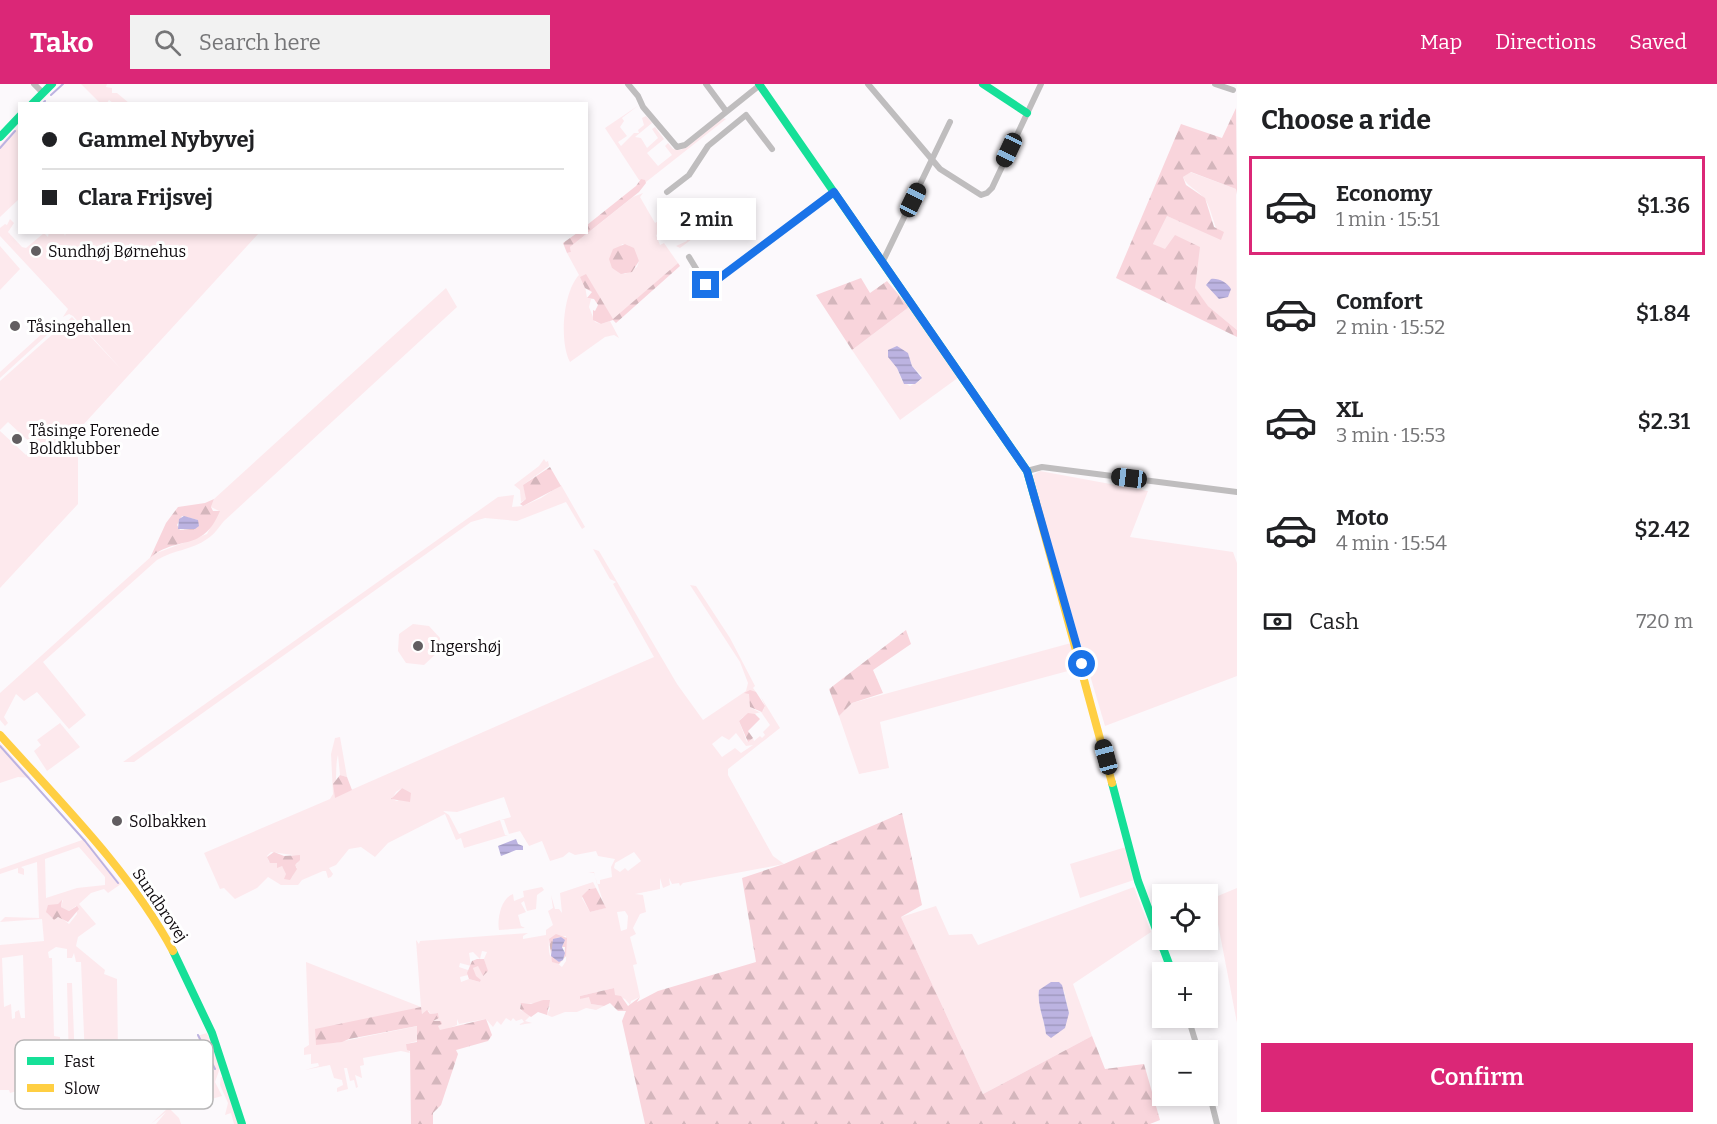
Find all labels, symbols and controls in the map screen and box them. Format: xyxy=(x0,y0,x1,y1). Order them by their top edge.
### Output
search box xyxy=(130,15,550,69)
text: Tako xyxy=(30,26,94,59)
icon: search xyxy=(151,26,184,59)
text: Search here xyxy=(199,29,321,56)
text: Map xyxy=(1420,29,1462,55)
text: Directions xyxy=(1495,29,1596,55)
text: Saved xyxy=(1629,29,1687,55)
text: Choose a ride xyxy=(1261,104,1431,136)
text: Gammel Nybyvej xyxy=(78,126,255,153)
car xyxy=(993,130,1025,170)
icon: car xyxy=(1264,179,1318,233)
car xyxy=(897,180,929,220)
text: Economy xyxy=(1336,180,1432,207)
text: Clara Frijsvej xyxy=(78,184,213,211)
text: $1.36 xyxy=(1637,192,1690,219)
callout: 2 min xyxy=(656,198,756,240)
text: 2 min xyxy=(680,207,733,231)
text: 1 min · 15:51 xyxy=(1336,207,1440,231)
place label: Sundhøj Børnehus xyxy=(48,242,186,261)
marker: Sundhøj Børnehus xyxy=(29,244,43,258)
route end xyxy=(692,271,719,298)
icon: car xyxy=(1264,287,1318,341)
text: Comfort xyxy=(1336,288,1423,315)
text: $1.84 xyxy=(1636,300,1690,327)
text: 2 min · 15:52 xyxy=(1336,315,1445,339)
place label: Tåsingehallen xyxy=(27,317,131,336)
marker: Tåsingehallen xyxy=(8,319,22,333)
icon: car xyxy=(1264,395,1318,449)
text: XL xyxy=(1336,396,1363,423)
text: $2.31 xyxy=(1637,408,1690,435)
place label: Tåsinge Forenede Boldklubber xyxy=(29,421,159,458)
text: 3 min · 15:53 xyxy=(1336,423,1446,447)
marker: Tåsinge Forenede Boldklubber xyxy=(10,432,24,446)
car xyxy=(1110,467,1148,489)
icon: car xyxy=(1264,503,1318,557)
text: Moto xyxy=(1336,504,1389,531)
text: $2.42 xyxy=(1634,516,1690,543)
text: 4 min · 15:54 xyxy=(1336,531,1447,555)
icon: cash xyxy=(1261,605,1294,638)
text: Cash xyxy=(1309,608,1359,635)
text: 720 m xyxy=(1636,609,1693,633)
place label: Ingershøj xyxy=(430,637,501,656)
marker: Ingershøj xyxy=(411,639,425,653)
route start xyxy=(1068,650,1095,677)
car xyxy=(1093,737,1119,777)
place label: Solbakken xyxy=(129,812,206,831)
marker: Solbakken xyxy=(110,814,124,828)
street label: Sundbrovej xyxy=(128,865,192,945)
map controls xyxy=(1152,884,1218,1106)
button: locate xyxy=(1152,884,1218,950)
button: + xyxy=(1152,962,1218,1028)
legend xyxy=(15,1040,213,1109)
button: − xyxy=(1152,1040,1218,1106)
button: Confirm xyxy=(1261,1043,1693,1112)
text: Fast xyxy=(64,1052,95,1071)
text: Slow xyxy=(64,1079,100,1098)

